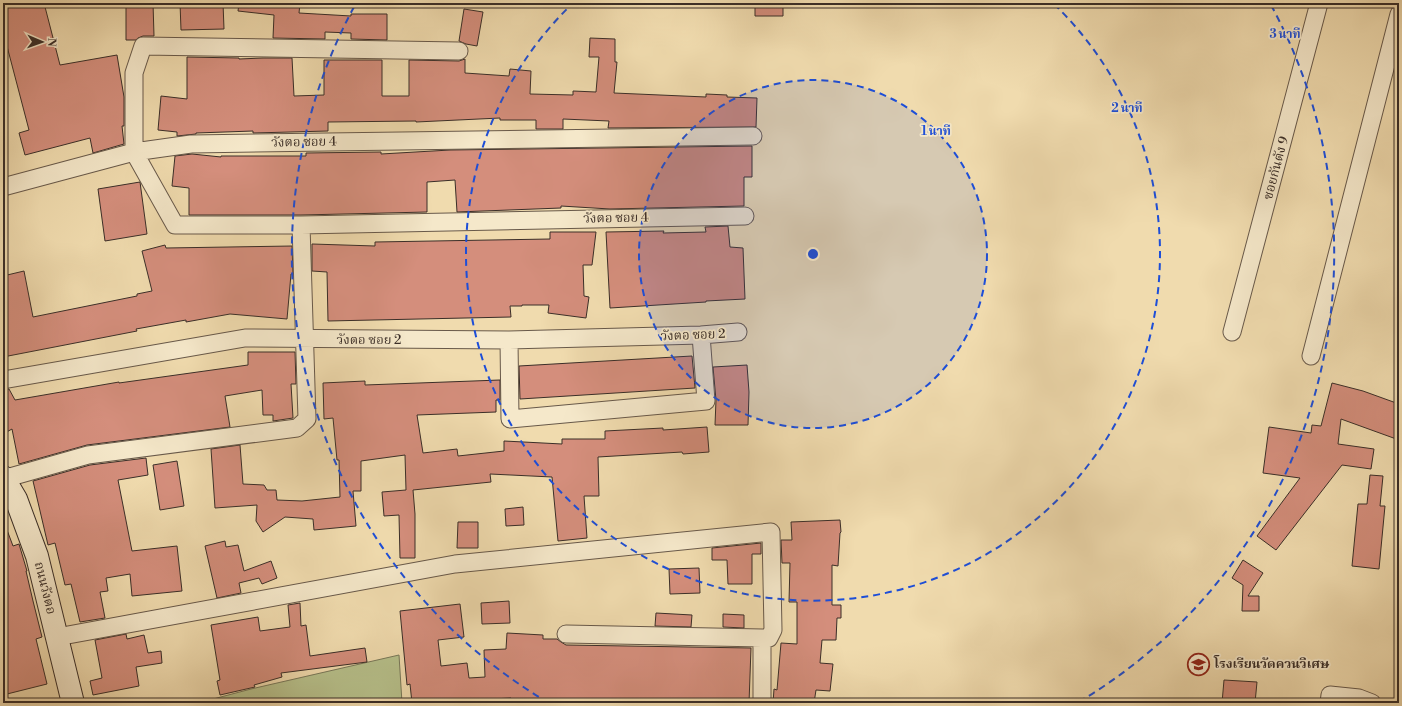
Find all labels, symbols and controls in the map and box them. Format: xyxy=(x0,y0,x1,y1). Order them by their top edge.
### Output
north arrow xyxy=(22,22,62,62)
text: 3 นาที xyxy=(1269,27,1301,42)
text: N xyxy=(44,38,58,47)
text: 2 นาที xyxy=(1111,101,1143,116)
text: 1 นาที xyxy=(921,124,951,139)
street label: วังตอ ซอย 4 xyxy=(271,133,337,151)
street label: ซอยกันตัง 9 xyxy=(1260,134,1292,202)
street label: วังตอ ซอย 4 xyxy=(583,209,649,227)
centre of rings xyxy=(806,247,820,261)
street label: วังตอ ซอย 2 xyxy=(660,326,726,344)
street label: วังตอ ซอย 2 xyxy=(336,332,402,348)
street label: ถนนวังตอ xyxy=(31,560,59,616)
school or university icon: โรงเรียนวัดควนวิเศษ xyxy=(1185,651,1211,677)
place label: โรงเรียนวัดควนวิเศษ xyxy=(1213,655,1330,672)

